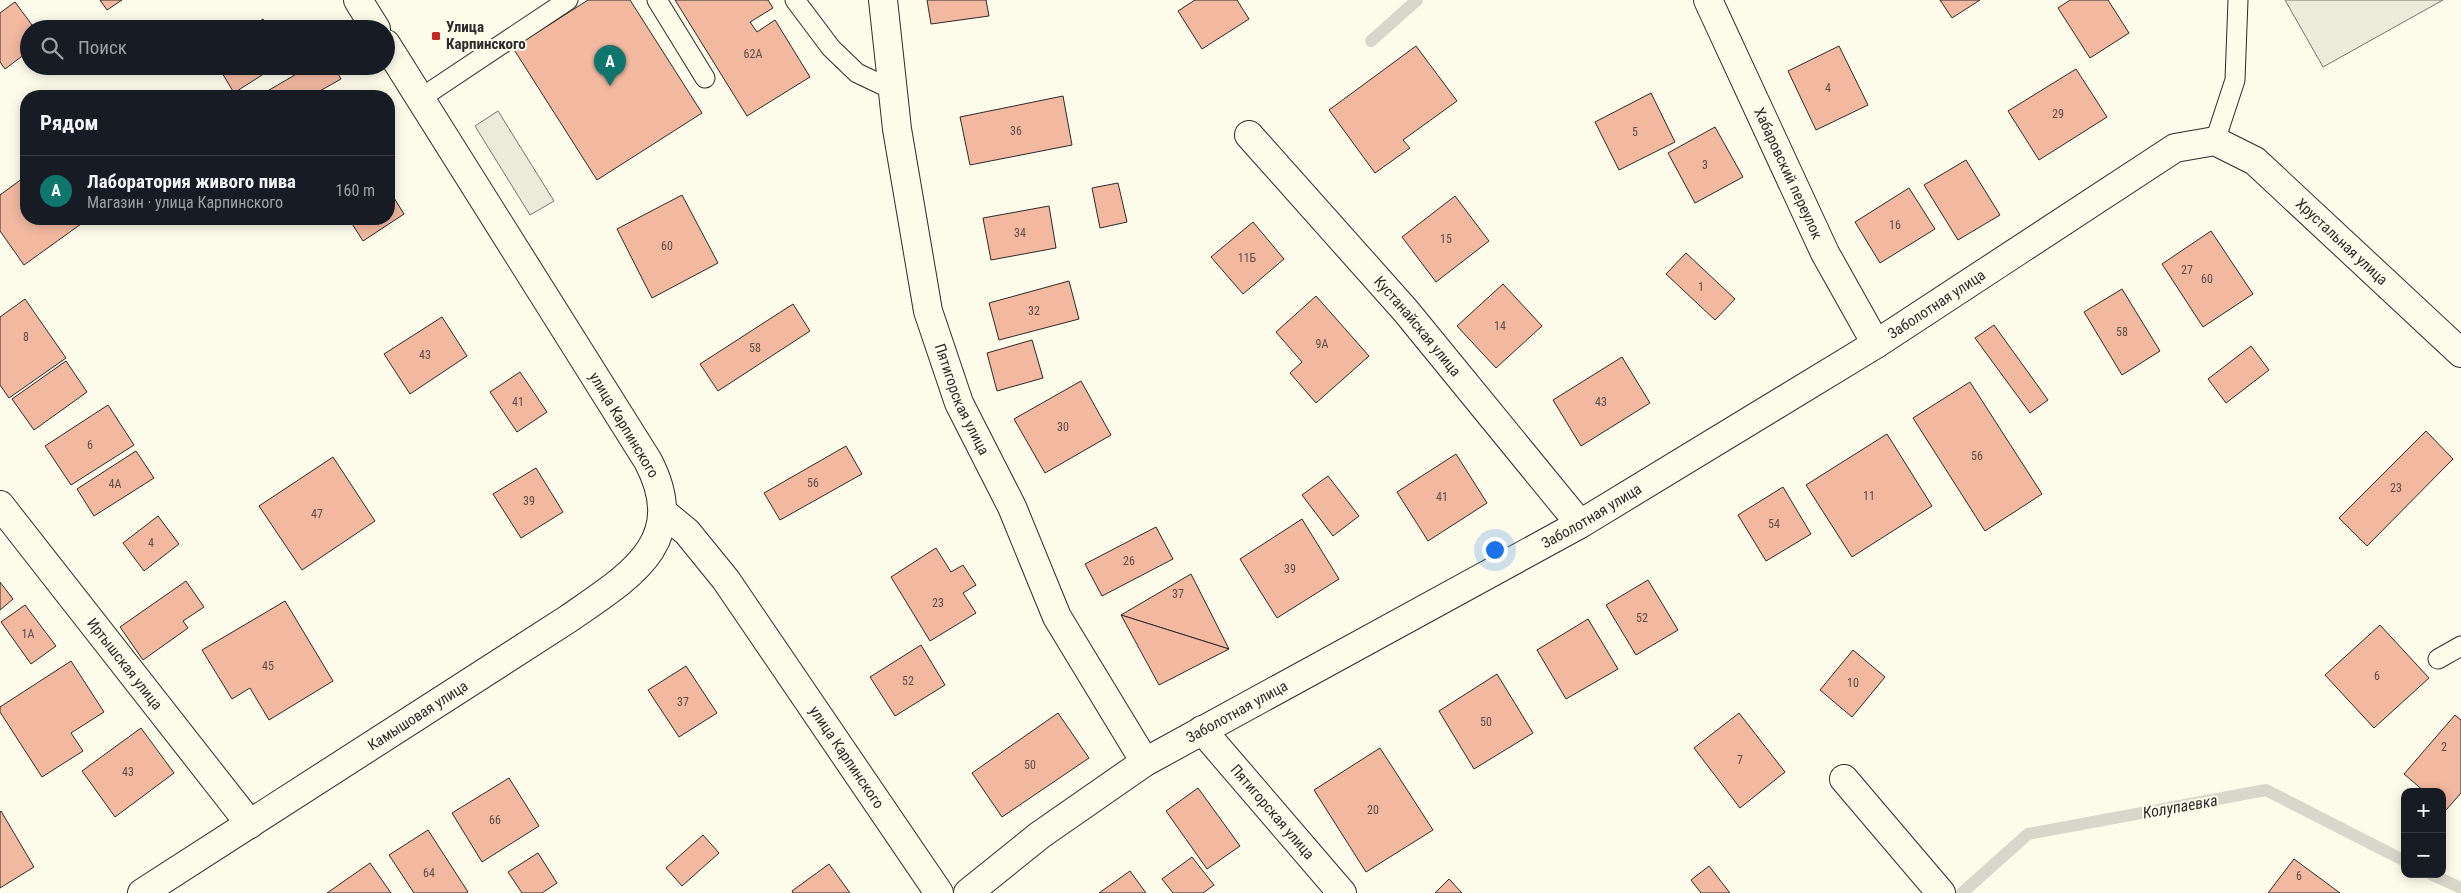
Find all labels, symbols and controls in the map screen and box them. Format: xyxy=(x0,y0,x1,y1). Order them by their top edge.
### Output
place label: Улица Карпинского xyxy=(446,18,526,53)
search box xyxy=(20,20,395,75)
marker: Улица Карпинского xyxy=(430,30,442,42)
icon: search xyxy=(38,34,66,62)
text: Поиск xyxy=(78,36,127,59)
pin: A xyxy=(594,45,626,86)
house number: 62А xyxy=(744,47,762,61)
house number: 4 xyxy=(1825,81,1831,95)
street label: Хабаровский переулок xyxy=(1750,105,1826,242)
house number: 29 xyxy=(2052,107,2064,121)
text: Рядом xyxy=(40,111,99,135)
house number: 36 xyxy=(1010,124,1022,138)
house number: 5 xyxy=(1632,125,1638,139)
house number: 3 xyxy=(1702,158,1708,172)
text: Лаборатория живого пива xyxy=(87,170,296,193)
text: A xyxy=(51,181,61,200)
text: 160 m xyxy=(336,181,375,200)
text: Магазин · улица Карпинского xyxy=(87,193,283,212)
street label: Хрустальная улица xyxy=(2292,195,2391,289)
house number: 16 xyxy=(1889,218,1901,232)
house number: 34 xyxy=(1014,226,1026,240)
house number: 15 xyxy=(1440,232,1452,246)
house number: 60 xyxy=(661,239,673,253)
house number: 11Б xyxy=(1238,251,1257,265)
house number: 27 xyxy=(2181,263,2193,277)
street label: Заболотная улица xyxy=(1884,266,1989,343)
house number: 60 xyxy=(2201,272,2213,286)
street label: Кустанайская улица xyxy=(1370,273,1465,380)
house number: 1 xyxy=(1698,280,1704,294)
house number: 32 xyxy=(1028,304,1040,318)
house number: 14 xyxy=(1494,319,1506,333)
house number: 58 xyxy=(2116,325,2128,339)
house number: 8 xyxy=(23,330,29,344)
house number: 9А xyxy=(1316,337,1329,351)
house number: 58 xyxy=(749,341,761,355)
street label: Пятигорская улица xyxy=(931,341,993,458)
house number: 43 xyxy=(419,348,431,362)
street label: улица Карпинского xyxy=(585,369,663,481)
house number: 41 xyxy=(512,395,524,409)
house number: 43 xyxy=(1595,395,1607,409)
house number: 30 xyxy=(1057,420,1069,434)
house number: 6 xyxy=(87,438,93,452)
house number: 56 xyxy=(1971,449,1983,463)
house number: 56 xyxy=(807,476,819,490)
house number: 4А xyxy=(109,477,122,491)
street label: Заболотная улица xyxy=(1538,480,1645,552)
house number: 23 xyxy=(2390,481,2402,495)
house number: 11 xyxy=(1863,489,1875,503)
house number: 41 xyxy=(1436,490,1448,504)
house number: 39 xyxy=(523,494,535,508)
house number: 47 xyxy=(311,507,323,521)
house number: 54 xyxy=(1768,517,1780,531)
house number: 4 xyxy=(148,536,154,550)
your location xyxy=(1482,537,1508,563)
house number: 26 xyxy=(1123,554,1135,568)
house number: 39 xyxy=(1284,562,1296,576)
house number: 37 xyxy=(1172,587,1184,601)
house number: 23 xyxy=(932,596,944,610)
house number: 52 xyxy=(1636,611,1648,625)
street label: Иртышская улица xyxy=(83,615,166,713)
house number: 1А xyxy=(22,627,35,641)
house number: 45 xyxy=(262,659,274,673)
house number: 6 xyxy=(2374,669,2380,683)
house number: 52 xyxy=(902,674,914,688)
house number: 10 xyxy=(1847,676,1859,690)
street label: Камышовая улица xyxy=(364,677,471,754)
street label: Заболотная улица xyxy=(1183,677,1291,747)
house number: 37 xyxy=(677,695,689,709)
street label: улица Карпинского xyxy=(805,702,888,812)
house number: 50 xyxy=(1480,715,1492,729)
house number: 2 xyxy=(2441,740,2447,754)
house number: 7 xyxy=(1737,753,1743,767)
house number: 50 xyxy=(1024,758,1036,772)
street label: Пятигорская улица xyxy=(1227,761,1318,863)
house number: 43 xyxy=(122,765,134,779)
map controls xyxy=(2401,788,2446,878)
button: + xyxy=(2401,788,2446,833)
water label: Колупаевка xyxy=(2141,791,2219,822)
house number: 20 xyxy=(1367,803,1379,817)
house number: 66 xyxy=(489,813,501,827)
button: − xyxy=(2401,833,2446,878)
house number: 64 xyxy=(423,866,435,880)
house number: 6 xyxy=(2296,869,2302,883)

